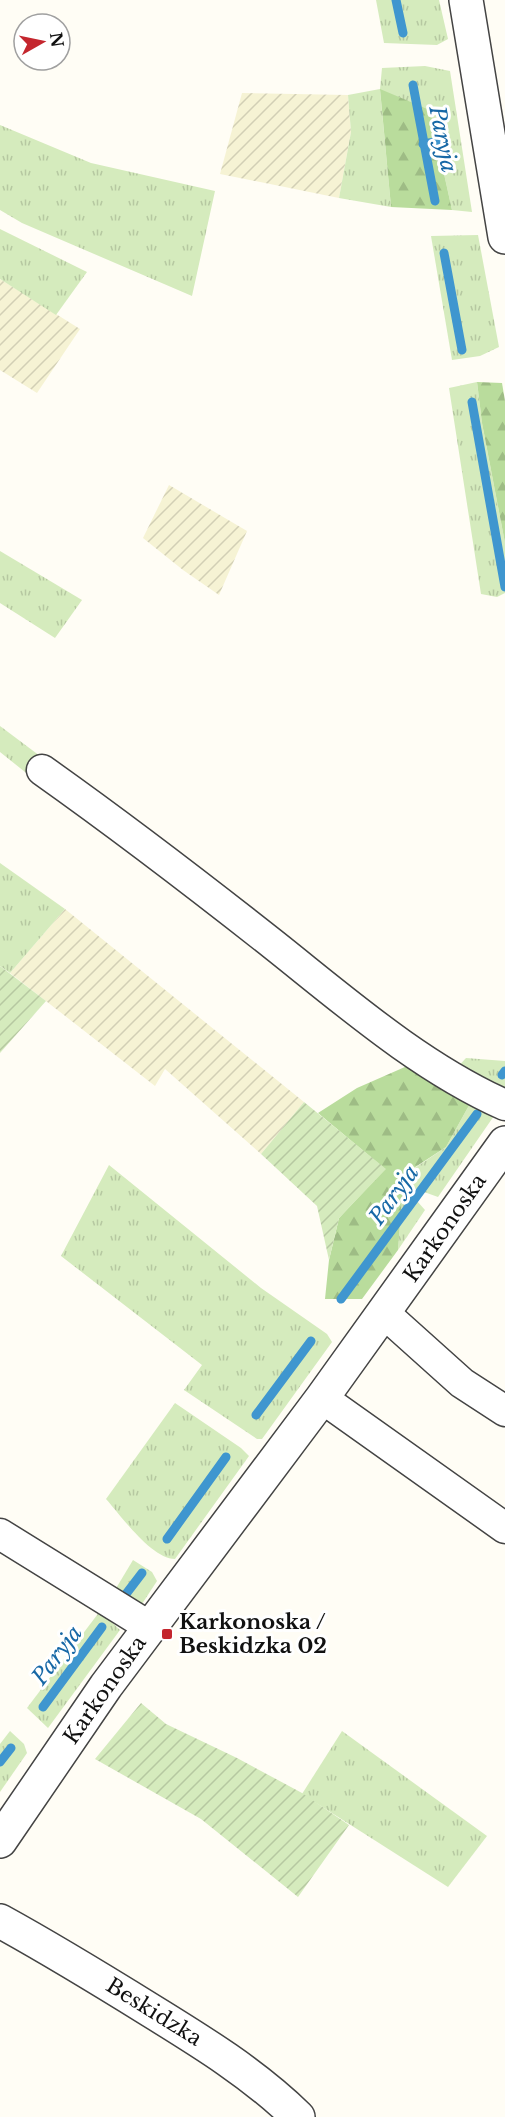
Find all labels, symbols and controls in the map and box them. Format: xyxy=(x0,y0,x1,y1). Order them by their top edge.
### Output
north arrow xyxy=(12,12,72,72)
text: N xyxy=(46,31,68,49)
water label: Paryja xyxy=(423,102,463,175)
water label: Paryja xyxy=(363,1160,425,1231)
street label: Karkonoska xyxy=(398,1169,492,1287)
place label: Karkonoska / Beskidzka 02 xyxy=(179,1609,327,1659)
water label: Paryja xyxy=(25,1620,88,1691)
marker: Karkonoska / Beskidzka 02 xyxy=(160,1627,174,1641)
street label: Karkonoska xyxy=(58,1631,152,1749)
street label: Beskidzka xyxy=(101,1972,207,2052)

